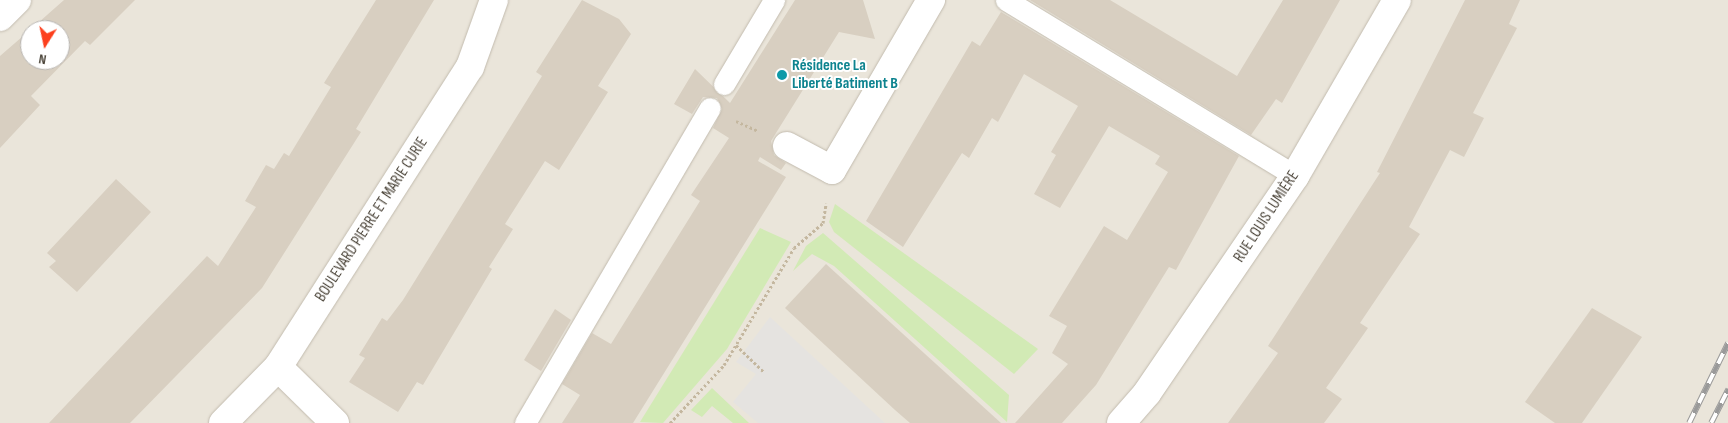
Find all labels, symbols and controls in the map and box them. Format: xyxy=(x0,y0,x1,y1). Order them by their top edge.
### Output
north arrow xyxy=(20,20,70,70)
text: N xyxy=(37,50,48,68)
place label: Résidence La Liberté Batiment B xyxy=(792,56,898,94)
marker: Résidence La Liberté Batiment B xyxy=(776,69,788,81)
street label: BOULEVARD PIERRE ET MARIE CURIE xyxy=(312,134,432,306)
street label: RUE LOUIS LUMIÈRE xyxy=(1230,168,1304,266)

